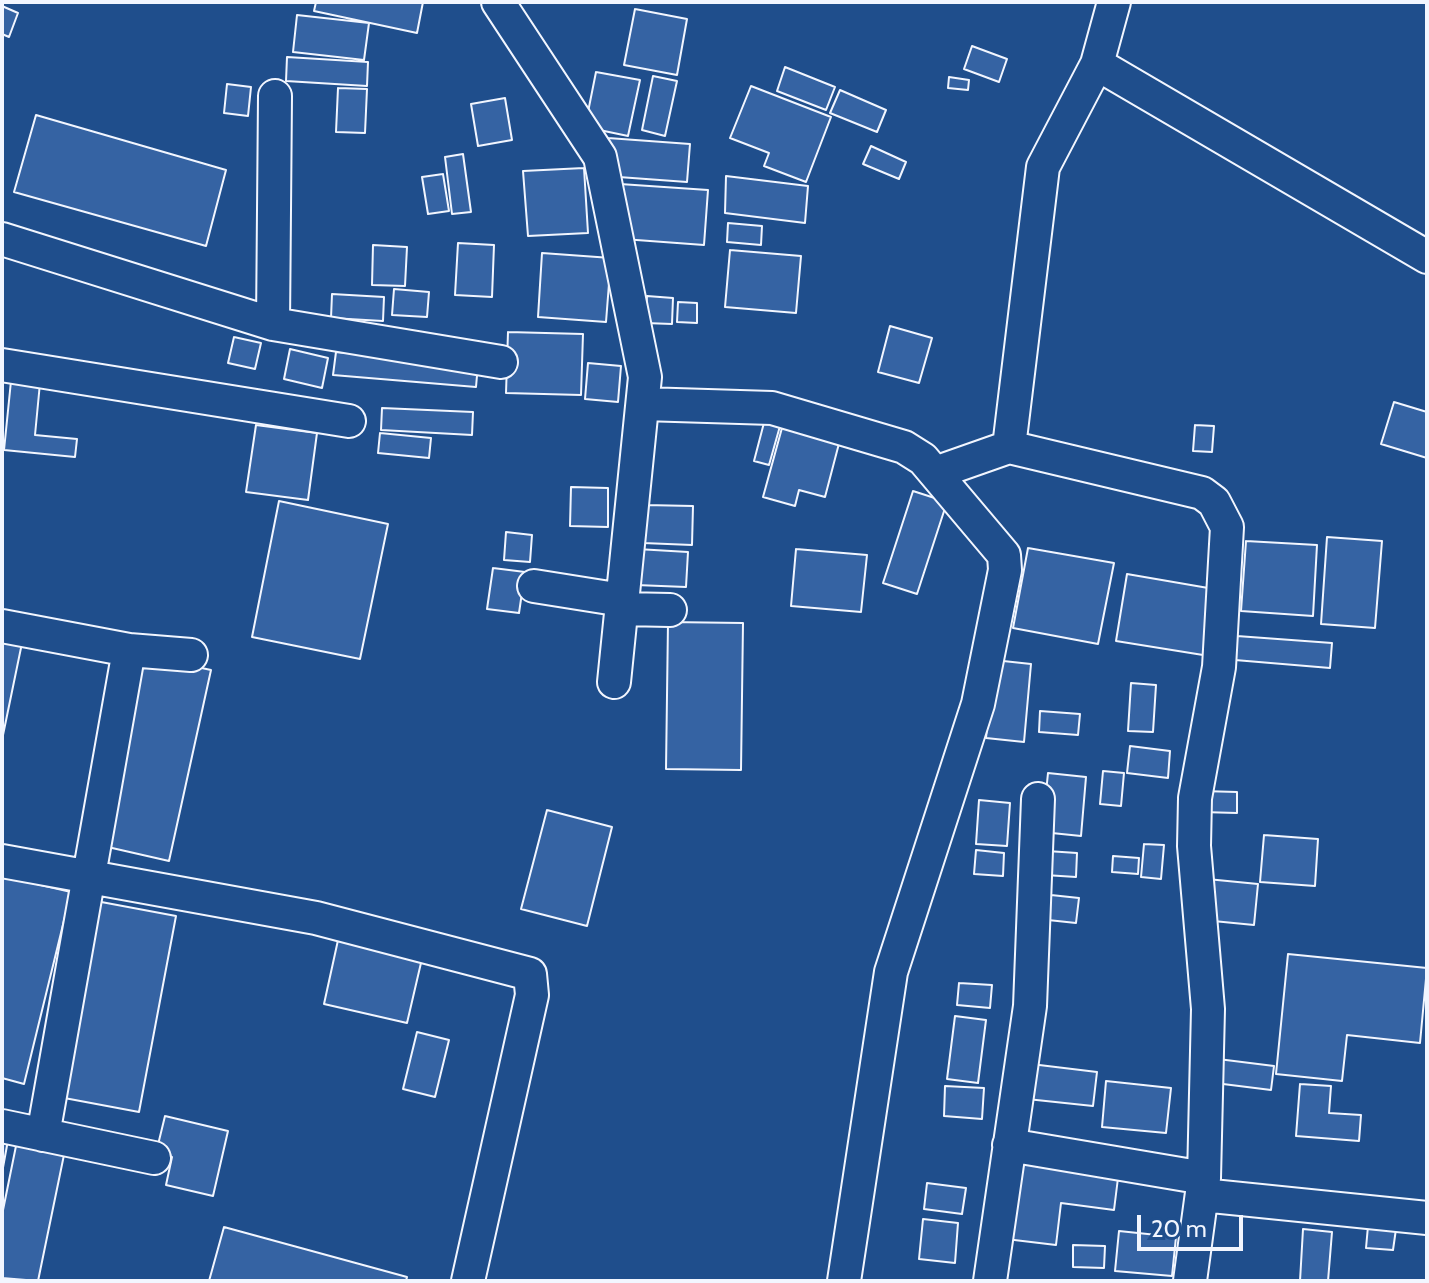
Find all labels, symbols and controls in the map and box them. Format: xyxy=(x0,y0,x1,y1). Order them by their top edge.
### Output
scale bar xyxy=(1141,1199,1247,1249)
text: 20 m xyxy=(1151,1214,1207,1243)

